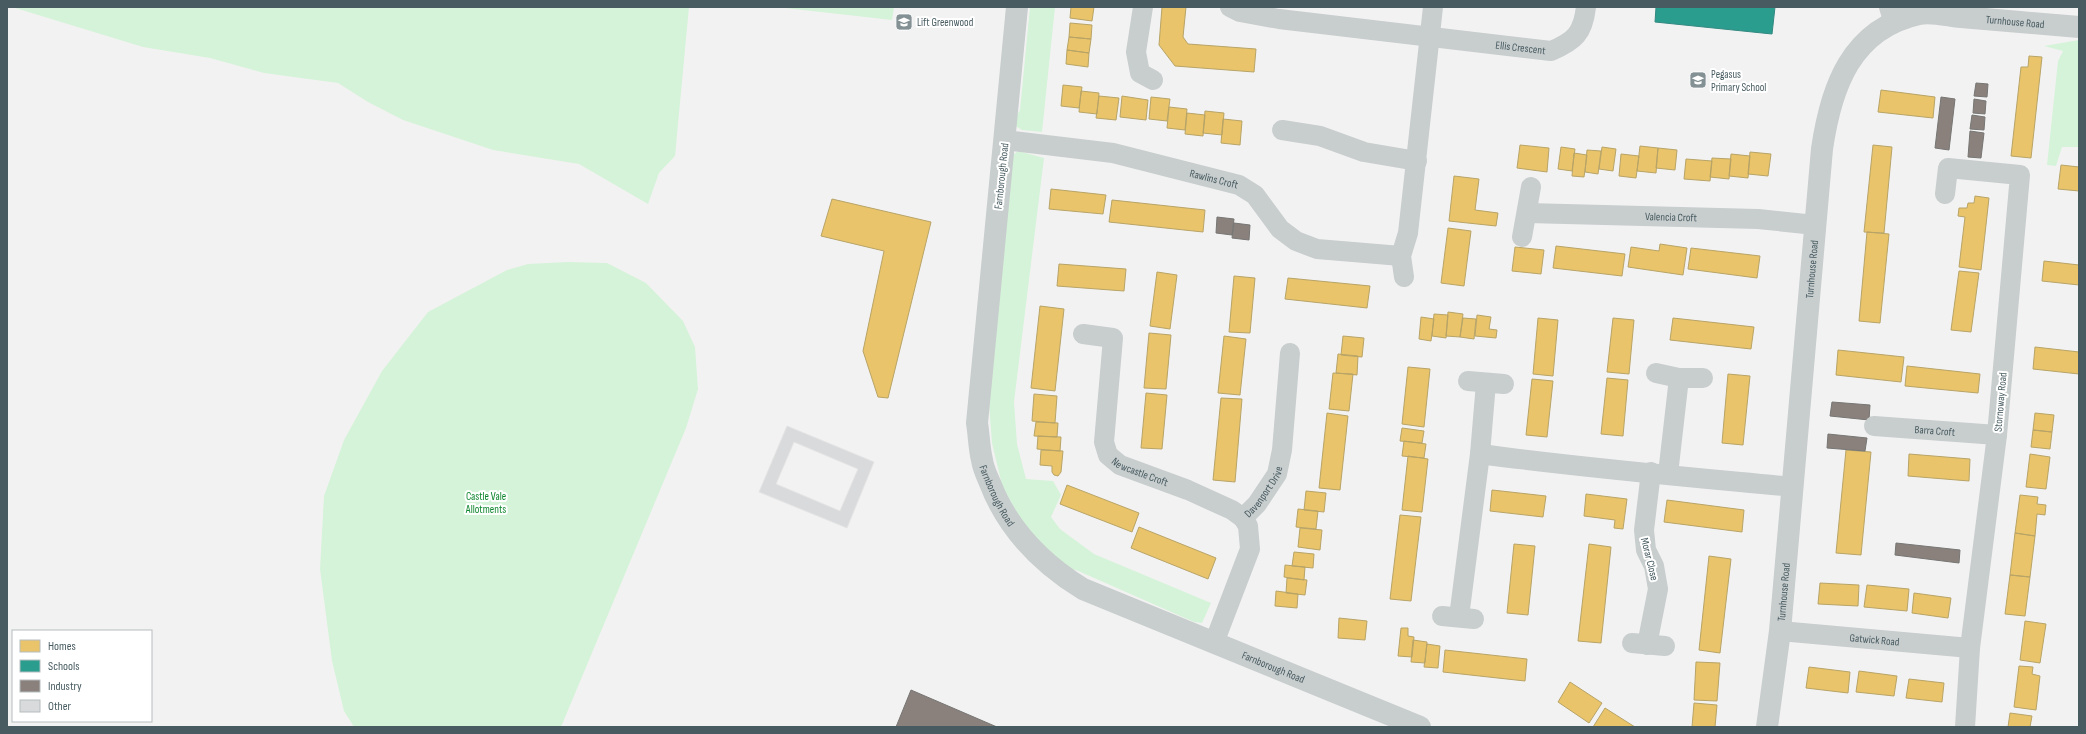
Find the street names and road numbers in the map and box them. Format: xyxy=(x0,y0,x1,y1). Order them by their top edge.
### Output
street label: Turnhouse Road xyxy=(1985,13,2045,31)
street label: Ellis Crescent xyxy=(1495,39,1547,57)
street label: Farnborough Road xyxy=(992,142,1011,210)
street label: Rawlins Croft xyxy=(1188,167,1240,192)
street label: Valencia Croft xyxy=(1645,210,1698,224)
street label: Turnhouse Road xyxy=(1803,239,1821,299)
street label: Stornoway Road xyxy=(1991,371,2010,432)
street label: Barra Croft xyxy=(1914,423,1956,439)
street label: Newcastle Croft xyxy=(1109,455,1170,489)
street label: Farnborough Road xyxy=(976,464,1018,529)
street label: Davenport Drive xyxy=(1242,465,1285,520)
street label: Morar Close xyxy=(1638,536,1661,582)
street label: Turnhouse Road xyxy=(1775,562,1793,622)
street label: Gatwick Road xyxy=(1849,631,1900,649)
street label: Farnborough Road xyxy=(1240,649,1307,686)

